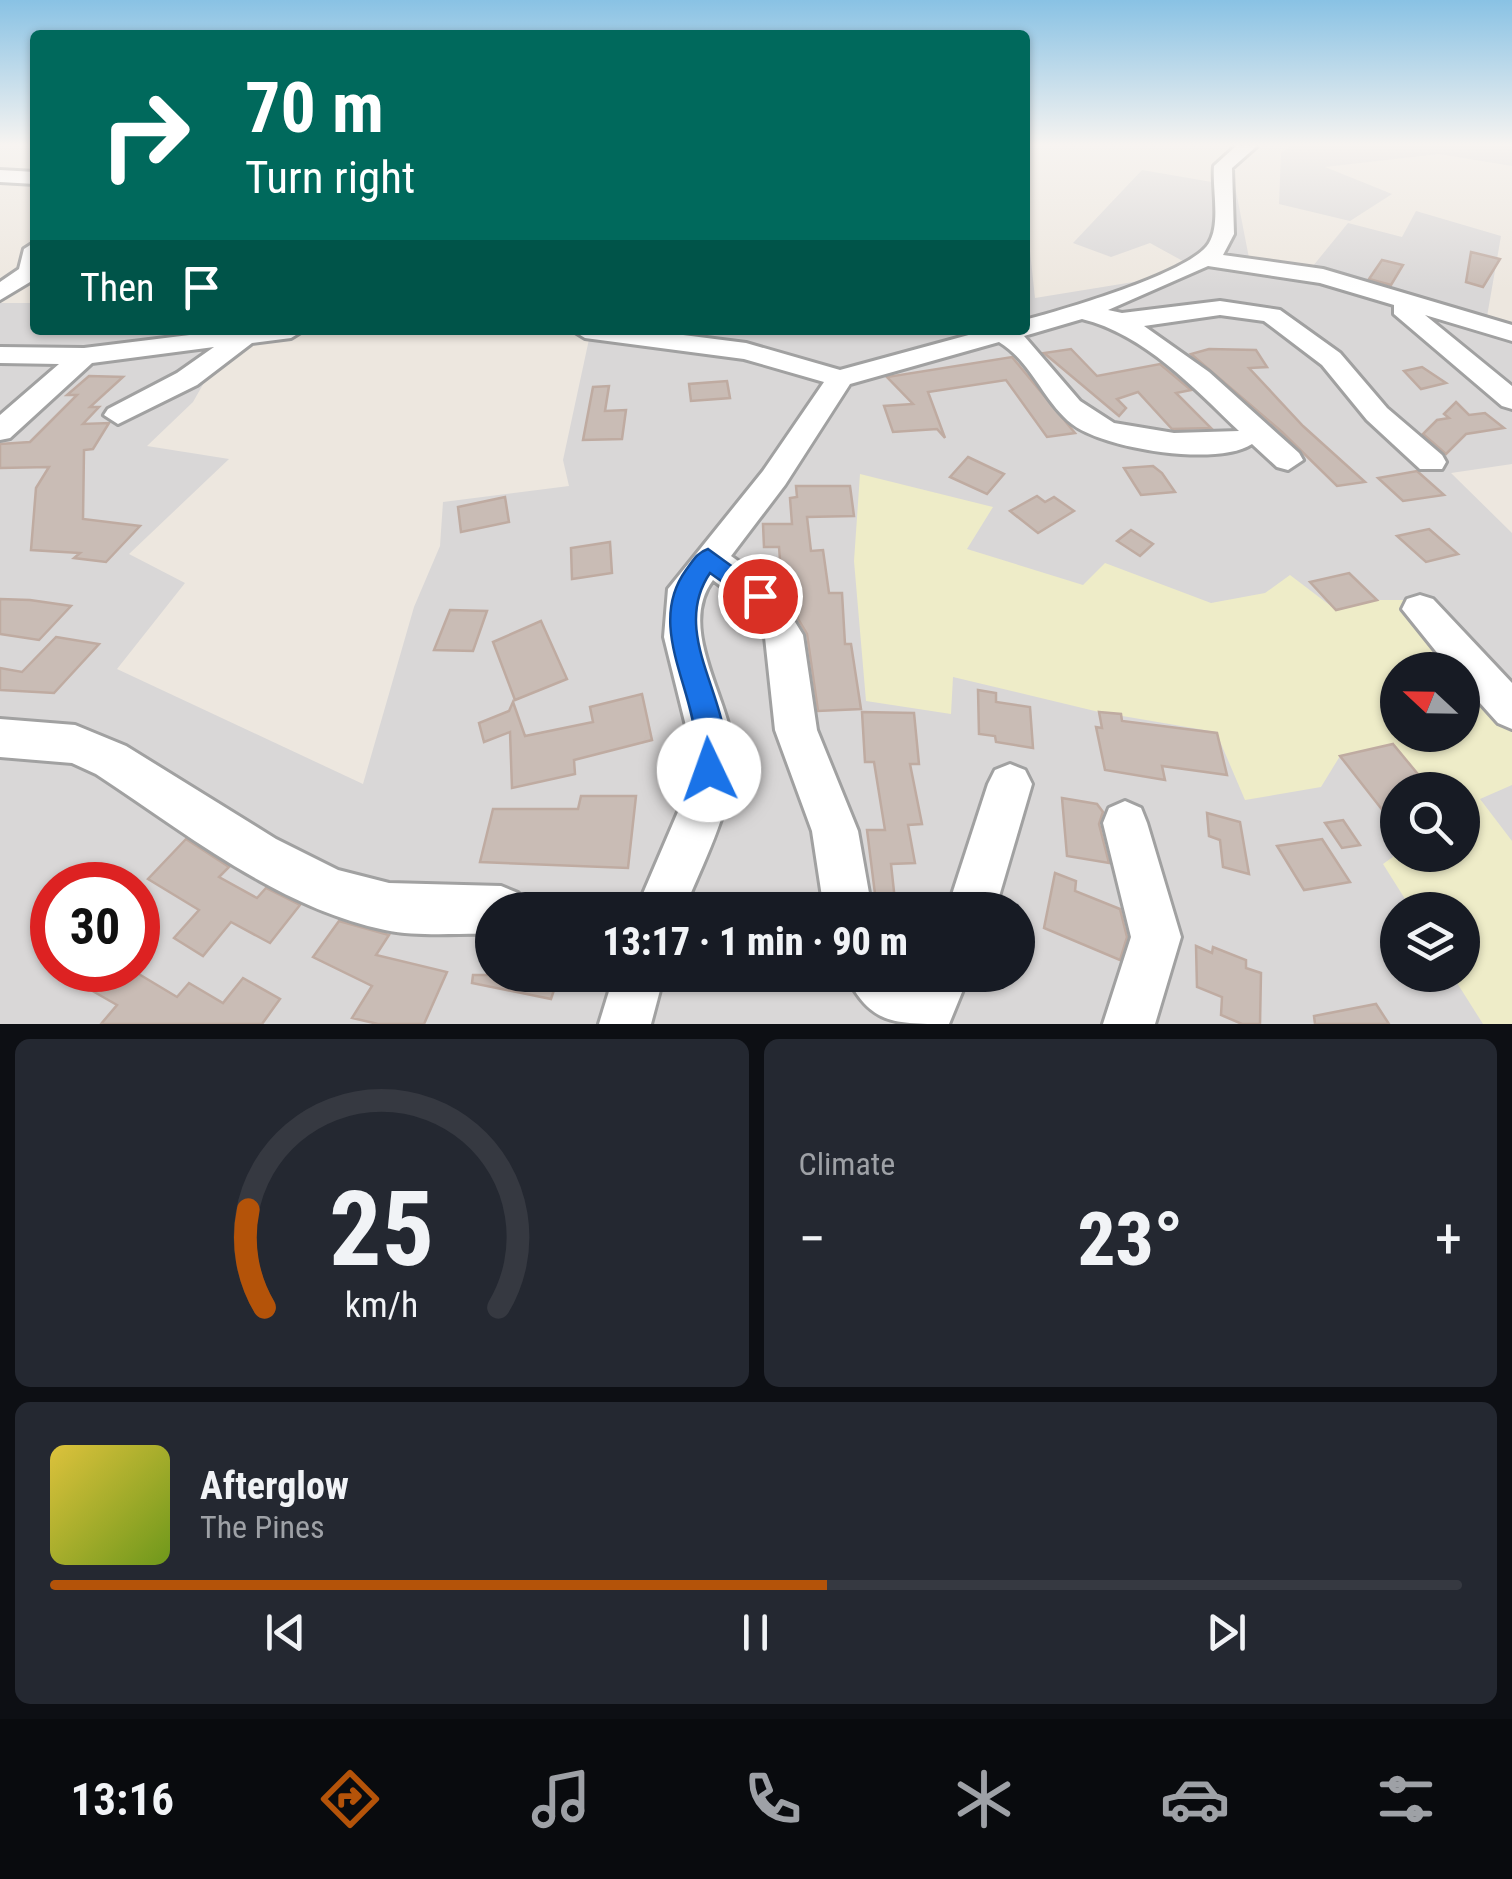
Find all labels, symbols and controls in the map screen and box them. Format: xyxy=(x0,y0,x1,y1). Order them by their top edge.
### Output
text: 70 m xyxy=(245,67,384,149)
icon: right xyxy=(80,70,210,200)
text: Turn right xyxy=(245,151,415,204)
icon: arrive xyxy=(174,260,229,315)
text: Then xyxy=(80,266,154,310)
pin xyxy=(718,554,803,639)
icon: arrive xyxy=(733,569,788,624)
north arrow xyxy=(1380,652,1480,752)
map controls xyxy=(1380,652,1480,992)
position arrow xyxy=(657,718,761,822)
button: search xyxy=(1380,772,1480,872)
speed limit sign: 30 xyxy=(30,862,160,992)
button: layers xyxy=(1380,892,1480,992)
text: 13:17 · 1 min · 90 m xyxy=(602,920,908,964)
text: Climate xyxy=(799,1145,895,1183)
text: 25 xyxy=(329,1169,434,1290)
text: 23° xyxy=(1077,1195,1183,1283)
text: − xyxy=(799,1207,826,1271)
text: + xyxy=(1435,1207,1462,1271)
text: km/h xyxy=(345,1284,419,1326)
text: Afterglow xyxy=(200,1464,349,1508)
text: The Pines xyxy=(200,1508,325,1546)
icon: previous xyxy=(258,1605,313,1660)
icon: pause xyxy=(728,1605,783,1660)
icon: next xyxy=(1199,1605,1254,1660)
icon: directions xyxy=(315,1764,385,1834)
icon: music xyxy=(526,1764,596,1834)
icon: phone xyxy=(738,1764,808,1834)
icon: climate xyxy=(949,1764,1019,1834)
icon: car xyxy=(1160,1764,1230,1834)
icon: filters xyxy=(1371,1764,1441,1834)
text: 13:16 xyxy=(71,1773,174,1826)

